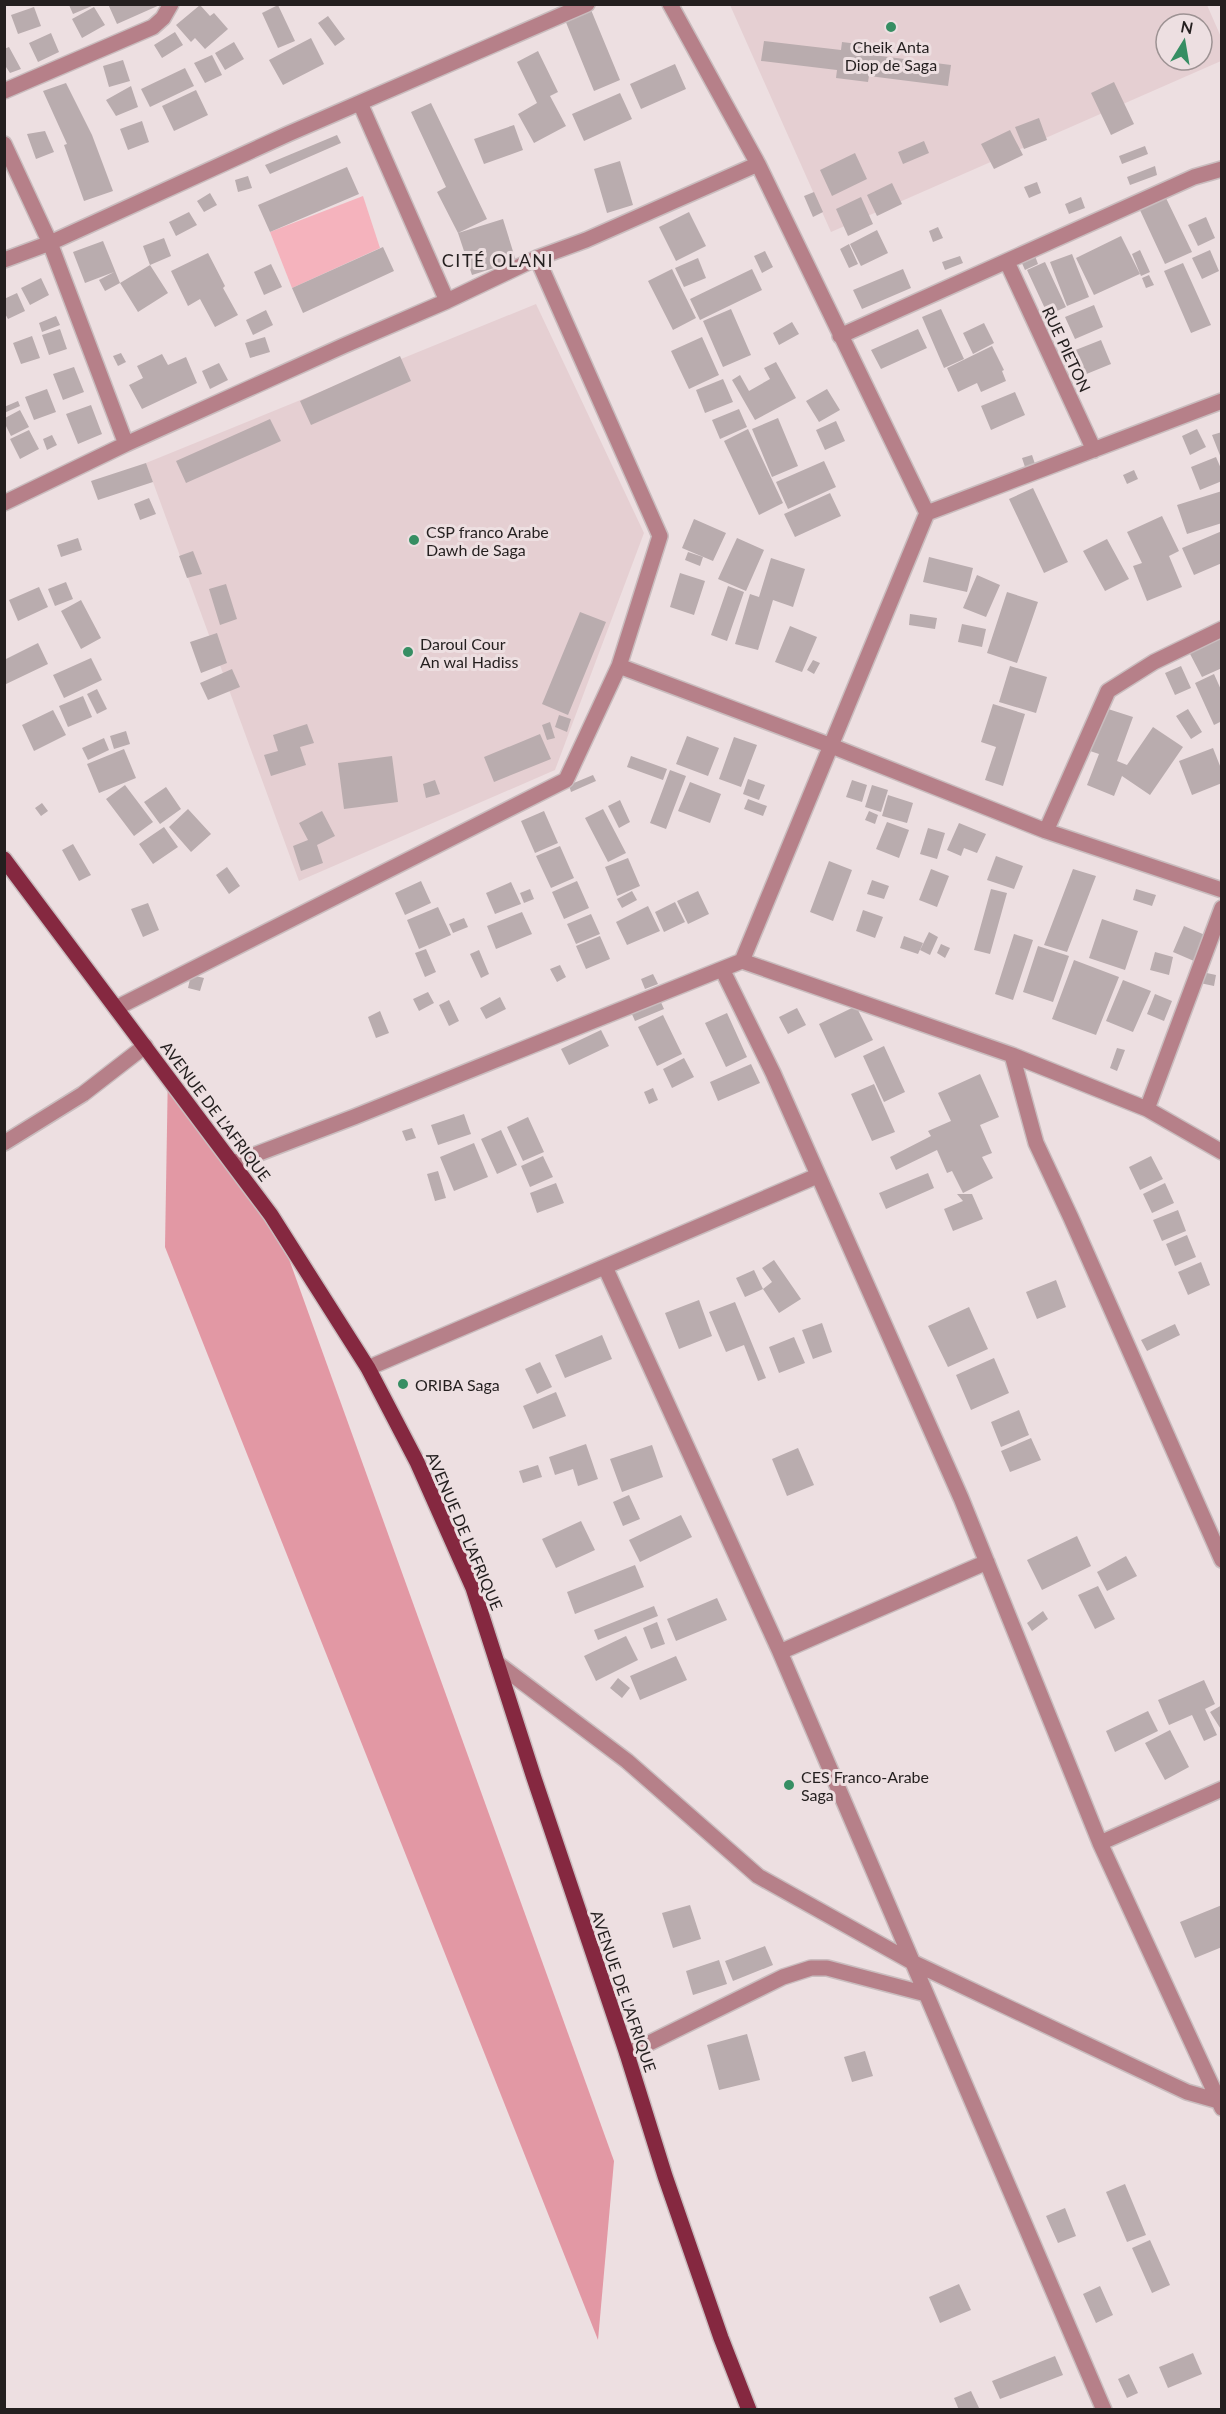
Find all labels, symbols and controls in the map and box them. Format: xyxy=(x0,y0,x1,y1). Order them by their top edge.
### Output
north arrow xyxy=(1154,12,1214,72)
text: N xyxy=(1179,16,1195,37)
marker: Cheik Anta Diop de Saga xyxy=(884,20,898,34)
place label: Cheik Anta Diop de Saga xyxy=(845,37,937,74)
district label: CITÉ OLANI xyxy=(442,249,554,271)
street label: RUE PIETON xyxy=(1039,303,1095,395)
place label: CSP franco Arabe Dawh de Saga xyxy=(426,522,549,559)
marker: CSP franco Arabe Dawh de Saga xyxy=(407,533,421,547)
place label: Daroul Cour An wal Hadiss xyxy=(420,634,518,671)
marker: Daroul Cour An wal Hadiss xyxy=(401,645,415,659)
street label: AVENUE DE L'AFRIQUE xyxy=(157,1037,275,1185)
place label: ORIBA Saga xyxy=(415,1375,500,1394)
marker: ORIBA Saga xyxy=(396,1377,410,1391)
street label: AVENUE DE L'AFRIQUE xyxy=(423,1449,507,1613)
place label: CES Franco-Arabe Saga xyxy=(801,1767,929,1804)
marker: CES Franco-Arabe Saga xyxy=(782,1778,796,1792)
street label: AVENUE DE L'AFRIQUE xyxy=(587,1908,661,2074)

